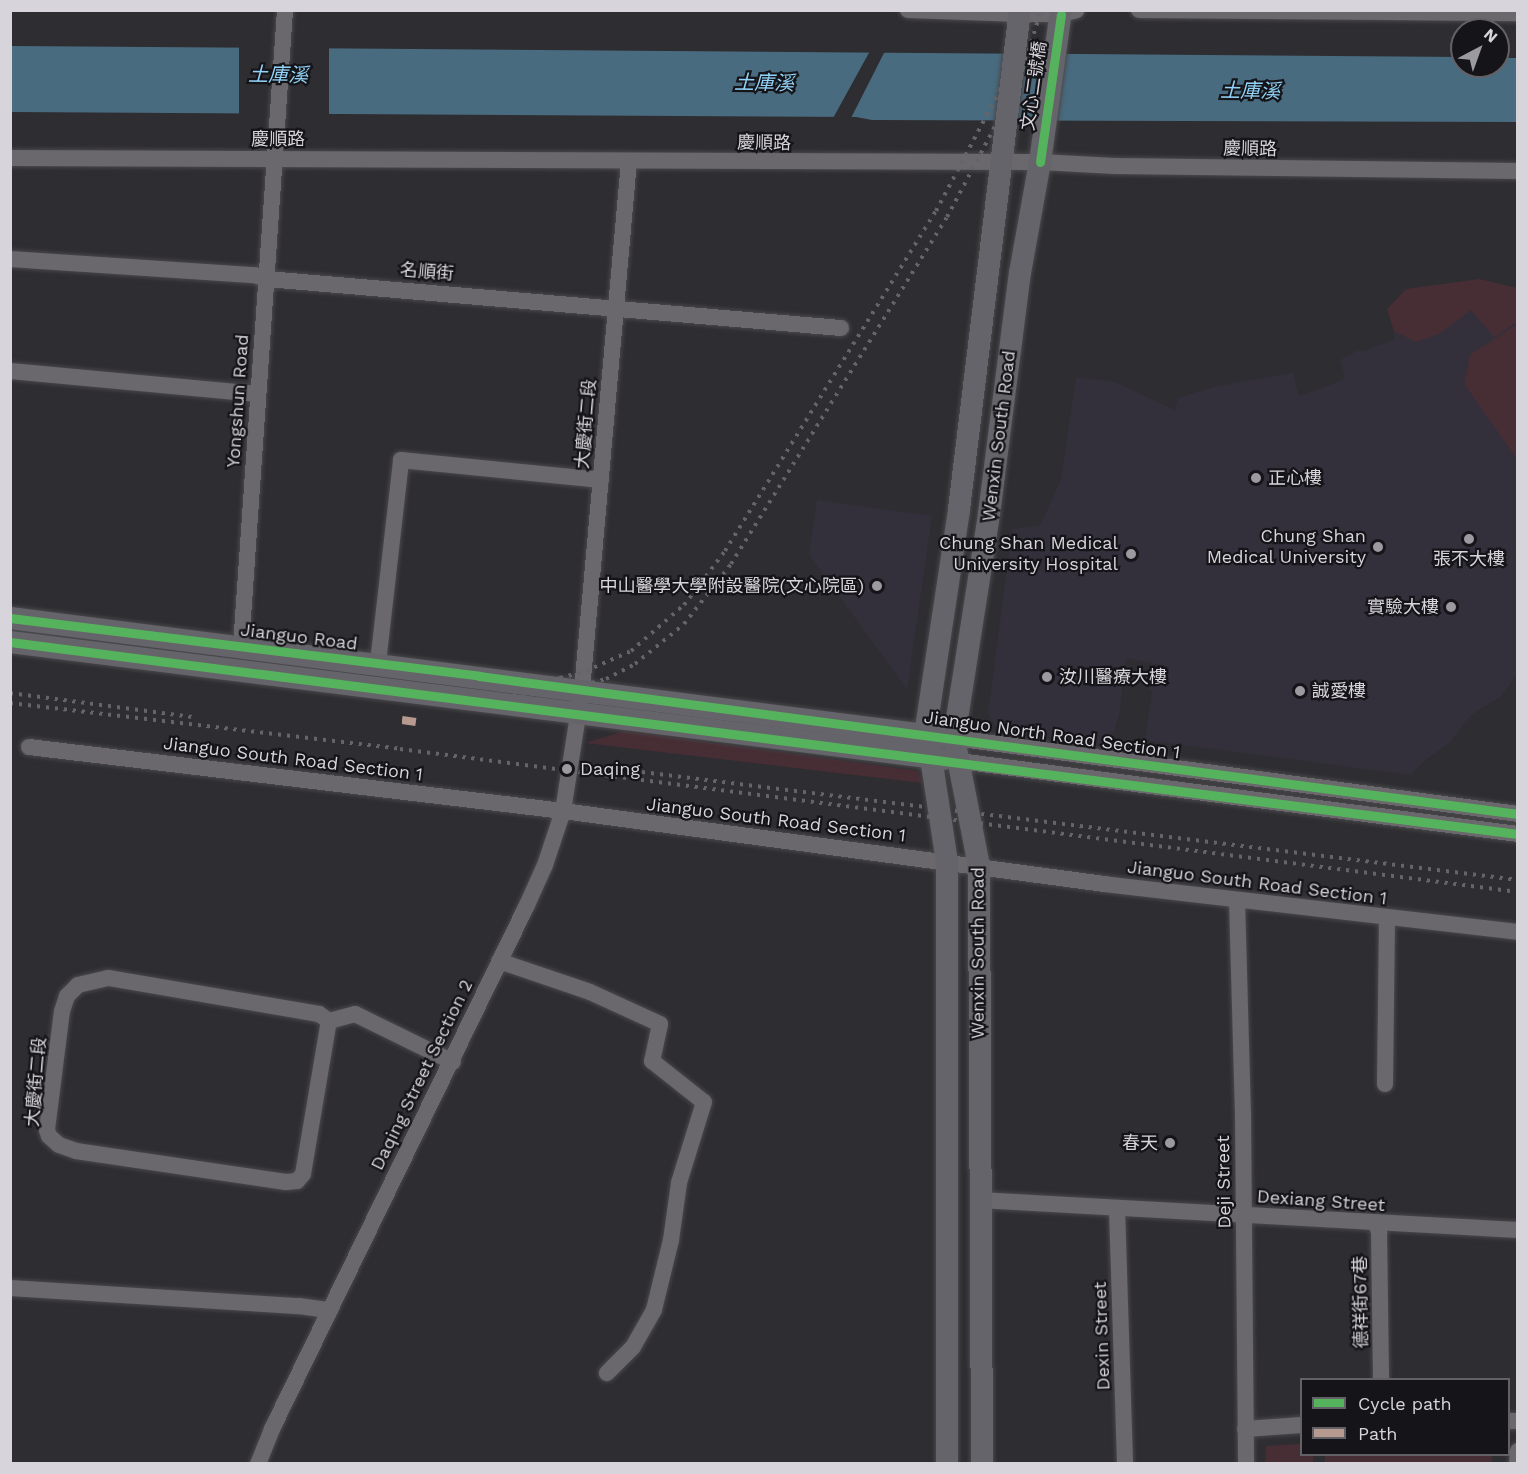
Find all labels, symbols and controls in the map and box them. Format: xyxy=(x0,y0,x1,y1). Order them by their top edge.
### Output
north arrow xyxy=(1450,18,1510,78)
text: N xyxy=(1480,24,1502,47)
street label: 文心二號橋 xyxy=(1017,40,1051,132)
water label: 土庫溪 xyxy=(248,62,308,88)
water label: 土庫溪 xyxy=(734,70,794,96)
water label: 土庫溪 xyxy=(1220,78,1280,104)
street label: 慶順路 xyxy=(251,128,305,150)
street label: 慶順路 xyxy=(737,132,791,154)
street label: 慶順路 xyxy=(1223,138,1277,160)
street label: 名順街 xyxy=(399,259,455,285)
street label: Yongshun Road xyxy=(223,334,253,468)
street label: Wenxin South Road xyxy=(978,349,1020,523)
street label: 大慶街二段 xyxy=(571,378,601,470)
place label: 正心樓 xyxy=(1268,467,1322,489)
marker: 正心樓 xyxy=(1249,471,1263,485)
place label: Chung Shan Medical University xyxy=(1206,526,1366,568)
marker: 張不大樓 xyxy=(1462,532,1476,546)
place label: Chung Shan Medical University Hospital xyxy=(939,533,1118,576)
marker: Chung Shan Medical University xyxy=(1371,540,1385,554)
marker: Chung Shan Medical University Hospital xyxy=(1122,545,1140,563)
place label: 張不大樓 xyxy=(1433,548,1505,570)
place label: 中山醫學大學附設醫院(文心院區) xyxy=(599,575,864,597)
marker: 中山醫學大學附設醫院(文心院區) xyxy=(868,577,886,595)
place label: 實驗大樓 xyxy=(1367,596,1439,618)
marker: 實驗大樓 xyxy=(1444,600,1458,614)
street label: Jianguo Road xyxy=(239,619,359,655)
place label: 汝川醫療大樓 xyxy=(1059,666,1167,688)
marker: 汝川醫療大樓 xyxy=(1040,670,1054,684)
place label: 誠愛樓 xyxy=(1312,680,1366,702)
marker: 誠愛樓 xyxy=(1293,684,1307,698)
street label: Jianguo North Road Section 1 xyxy=(922,706,1182,764)
street label: Jianguo South Road Section 1 xyxy=(162,732,424,786)
place label: Daqing xyxy=(580,758,640,780)
marker: Daqing xyxy=(558,760,576,778)
street label: Jianguo South Road Section 1 xyxy=(645,793,907,847)
street label: Jianguo South Road Section 1 xyxy=(1126,856,1388,910)
street label: Wenxin South Road xyxy=(967,867,989,1039)
street label: Daqing Street Section 2 xyxy=(366,976,478,1174)
street label: 大慶街二段 xyxy=(21,1036,51,1128)
place label: 春天 xyxy=(1122,1132,1158,1154)
street label: Deji Street xyxy=(1212,1135,1236,1229)
marker: 春天 xyxy=(1163,1136,1177,1150)
street label: Dexiang Street xyxy=(1256,1186,1386,1216)
street label: 德祥街67巷 xyxy=(1349,1255,1373,1349)
street label: Dexin Street xyxy=(1089,1281,1115,1391)
legend xyxy=(1300,1378,1510,1456)
text: Cycle path xyxy=(1358,1393,1452,1414)
text: Path xyxy=(1358,1423,1398,1444)

